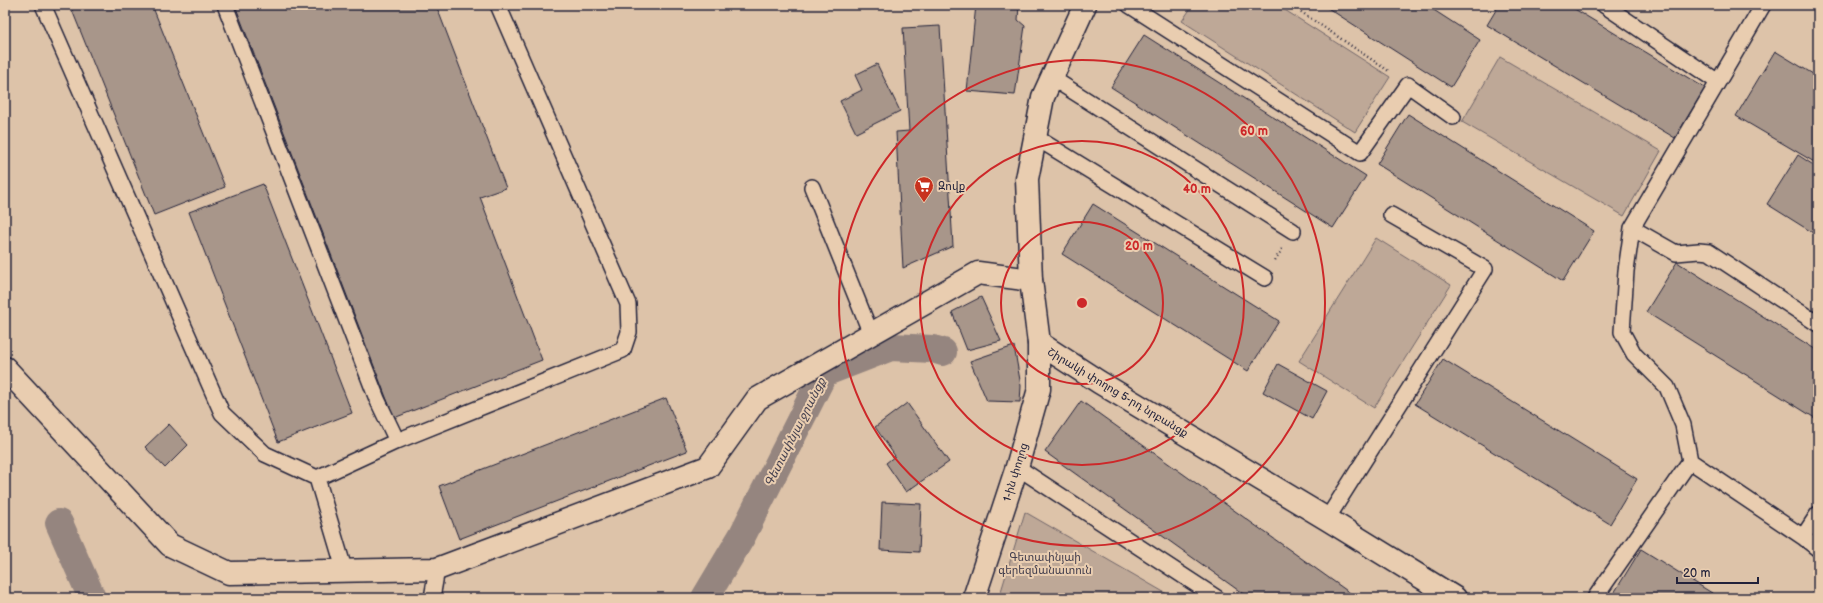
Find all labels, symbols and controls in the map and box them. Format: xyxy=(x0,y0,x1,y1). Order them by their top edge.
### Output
text: 60 m xyxy=(1240,124,1268,139)
supermarket icon: Զովք xyxy=(913,175,935,203)
place label: Զովք xyxy=(938,180,965,193)
text: 40 m xyxy=(1183,182,1211,197)
text: 20 m xyxy=(1125,239,1153,254)
centre of rings xyxy=(1075,296,1089,310)
street label: Շիրակի փողոց 5-րդ նրբանցք xyxy=(1045,345,1191,440)
water label: Գետափնյա ջրանցք xyxy=(761,375,830,489)
street label: 1-ին փողոց xyxy=(1000,441,1031,503)
park label: Գետափնյաի գերեզմանատուն xyxy=(998,551,1092,577)
scale bar xyxy=(1677,559,1758,585)
text: 20 m xyxy=(1683,566,1710,581)

